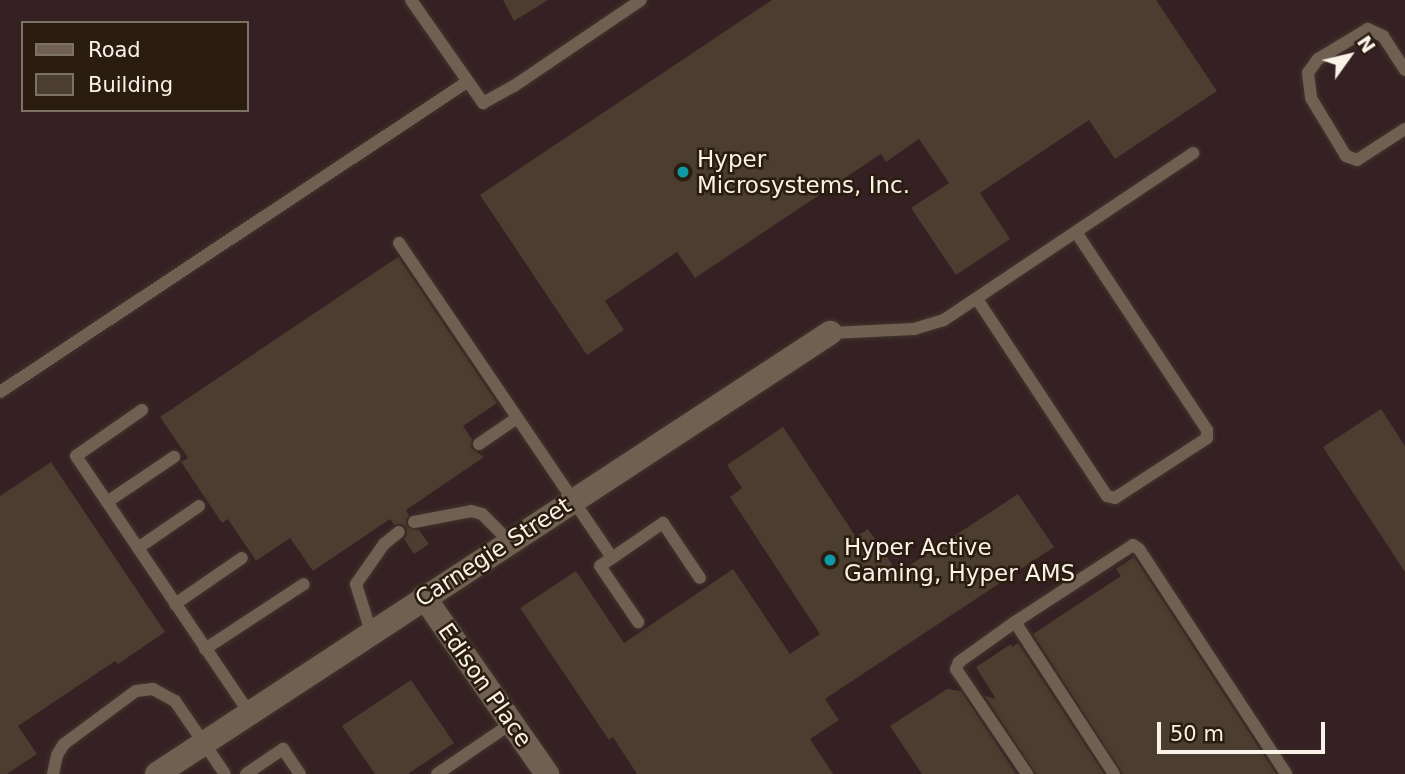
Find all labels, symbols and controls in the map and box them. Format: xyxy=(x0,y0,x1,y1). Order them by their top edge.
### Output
legend xyxy=(21,21,248,112)
north arrow xyxy=(1314,21,1384,91)
text: N xyxy=(1353,32,1380,57)
text: Road xyxy=(88,38,141,62)
text: Building xyxy=(88,73,173,97)
place label: Hyper Microsystems, Inc. xyxy=(697,145,910,199)
marker: Hyper Microsystems, Inc. xyxy=(675,164,691,180)
street label: Carnegie Street xyxy=(410,491,576,613)
place label: Hyper Active Gaming, Hyper AMS xyxy=(844,533,1075,587)
marker: Hyper Active Gaming, Hyper AMS xyxy=(822,552,838,568)
street label: Edison Place xyxy=(432,618,538,752)
scale bar xyxy=(1160,708,1328,752)
text: 50 m xyxy=(1170,722,1224,746)

